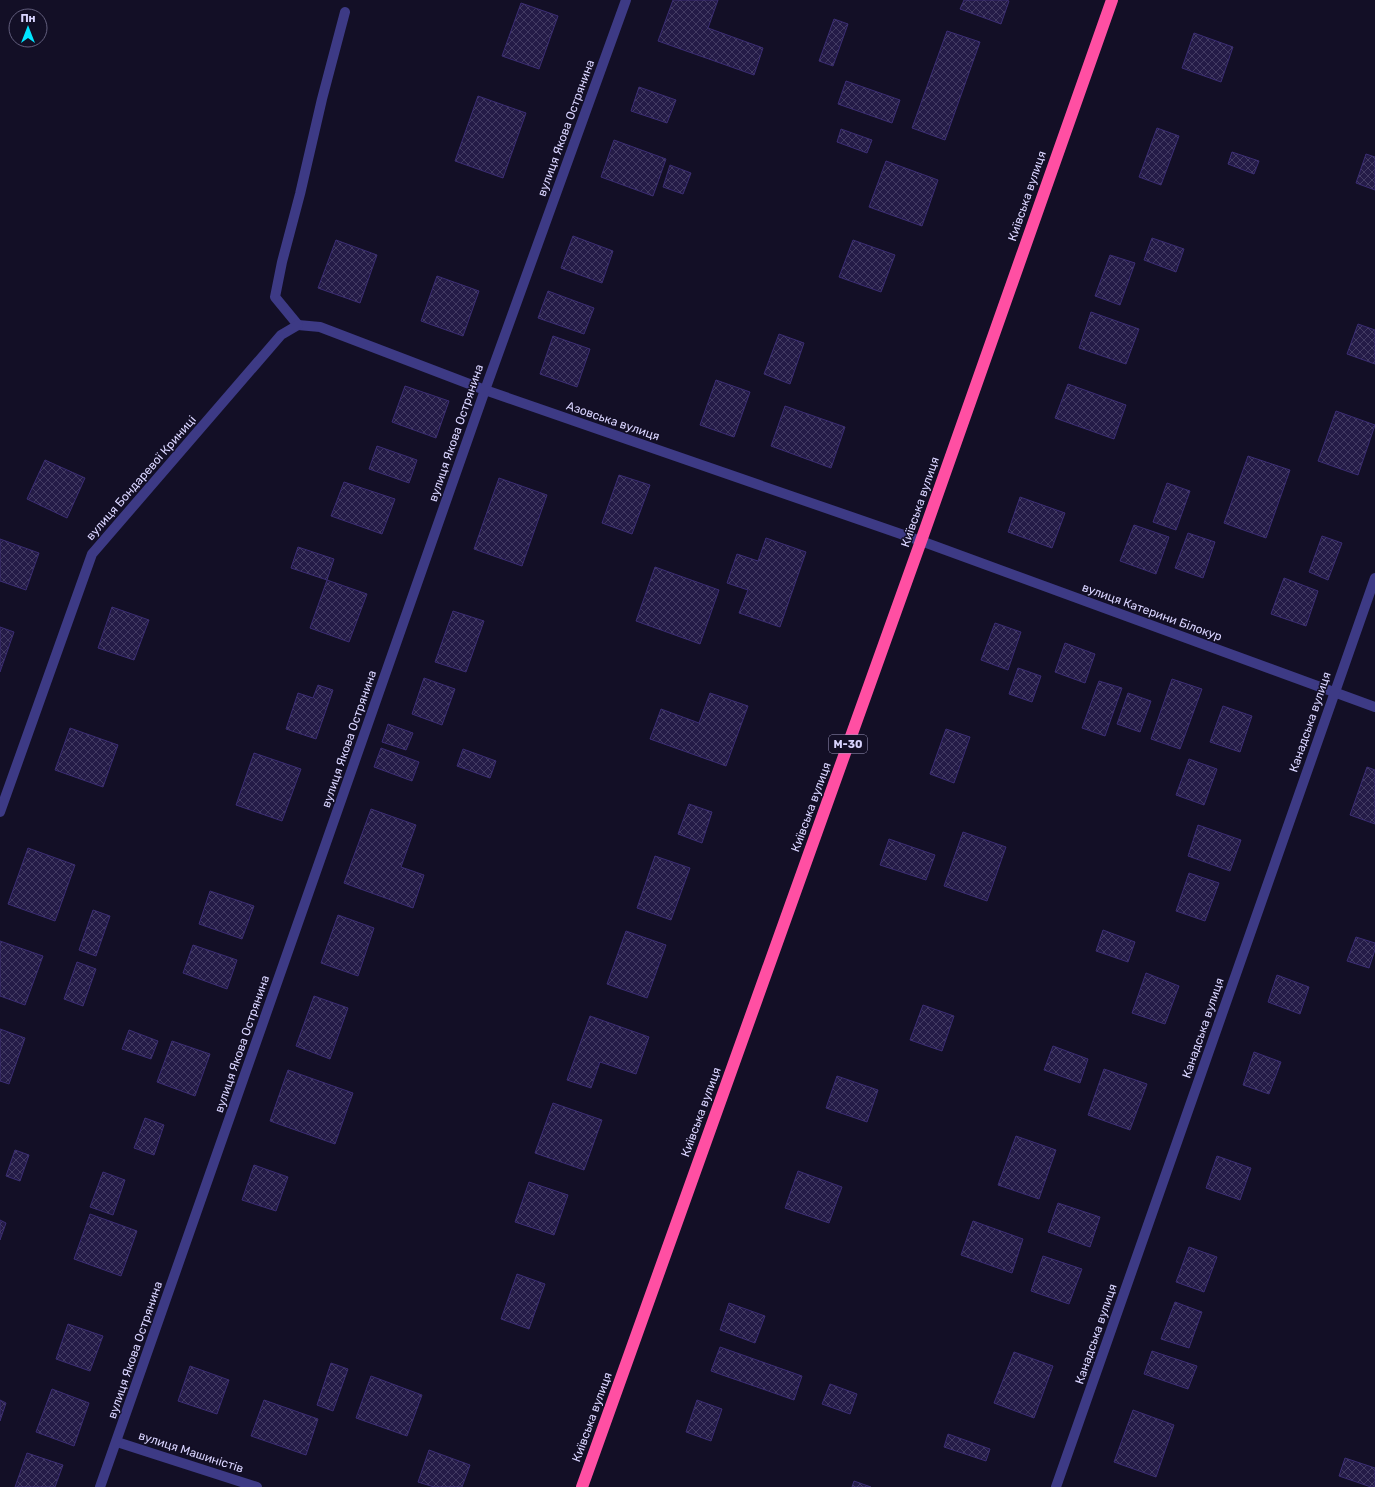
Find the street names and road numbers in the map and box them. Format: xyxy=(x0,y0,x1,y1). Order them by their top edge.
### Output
street label: вулиця Якова Острянина xyxy=(535,58,597,198)
street label: Київська вулиця xyxy=(1005,149,1049,243)
street label: вулиця Якова Острянина xyxy=(426,362,486,504)
street label: Азовська вулиця xyxy=(565,398,661,444)
street label: вулиця Бондаревої Криниці xyxy=(83,413,199,543)
street label: Київська вулиця xyxy=(898,455,942,549)
street label: вулиця Катерини Білокур xyxy=(1080,580,1224,644)
street label: вулиця Якова Острянина xyxy=(319,668,379,810)
street label: Канадська вулиця xyxy=(1286,670,1334,774)
road number: М-30 xyxy=(829,735,867,753)
street label: Київська вулиця xyxy=(788,760,834,854)
street label: вулиця Якова Острянина xyxy=(212,973,272,1115)
street label: Канадська вулиця xyxy=(1179,976,1227,1080)
street label: Київська вулиця xyxy=(678,1065,724,1159)
street label: вулиця Якова Острянина xyxy=(105,1279,165,1421)
street label: Канадська вулиця xyxy=(1072,1282,1120,1386)
street label: Київська вулиця xyxy=(569,1370,615,1464)
street label: вулиця Машиністів xyxy=(137,1428,246,1476)

